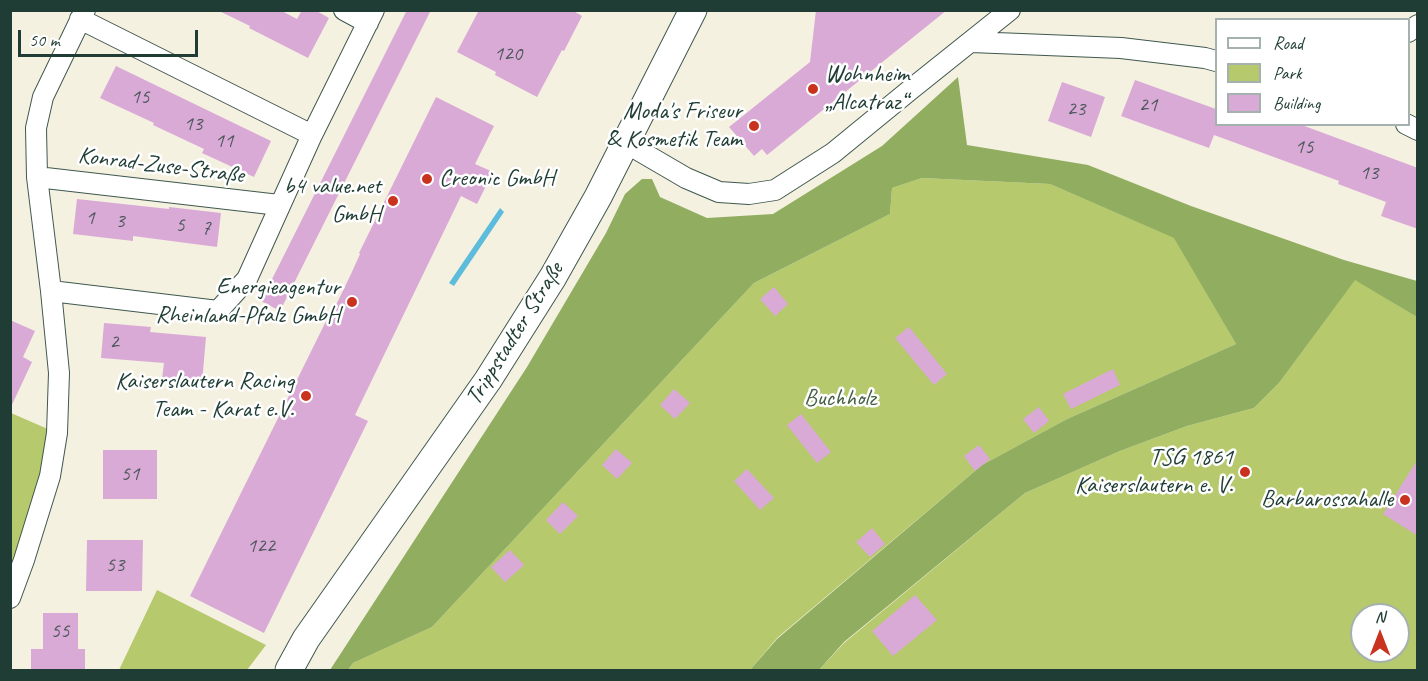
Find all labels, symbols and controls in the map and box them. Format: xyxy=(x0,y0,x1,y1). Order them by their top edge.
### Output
scale bar xyxy=(21,18,201,56)
legend xyxy=(1215,18,1410,126)
text: 50 m xyxy=(29,29,60,51)
text: Road xyxy=(1273,32,1303,54)
house number: 120 xyxy=(494,41,522,67)
place label: Wohnheim „Alcatraz“ xyxy=(825,61,909,117)
text: Park xyxy=(1273,62,1302,84)
marker: Wohnheim „Alcatraz“ xyxy=(806,82,820,96)
house number: 15 xyxy=(131,84,149,110)
house number: 21 xyxy=(1139,92,1157,118)
text: Building xyxy=(1273,92,1320,114)
house number: 23 xyxy=(1067,96,1085,122)
place label: Moda's Friseur & Kosmetik Team xyxy=(606,98,742,154)
house number: 13 xyxy=(184,111,202,137)
marker: Moda's Friseur & Kosmetik Team xyxy=(747,119,761,133)
house number: 11 xyxy=(215,128,233,154)
house number: 15 xyxy=(1295,134,1313,160)
street label: Konrad-Zuse-Straße xyxy=(77,142,245,190)
house number: 13 xyxy=(1360,160,1378,186)
place label: Creonic GmbH xyxy=(439,165,555,193)
marker: Creonic GmbH xyxy=(420,172,434,186)
place label: b4 value.net GmbH xyxy=(284,173,381,229)
marker: b4 value.net GmbH xyxy=(386,194,400,208)
house number: 1 xyxy=(85,205,95,231)
house number: 3 xyxy=(115,208,125,234)
house number: 5 xyxy=(175,212,185,238)
house number: 7 xyxy=(201,215,211,241)
street label: Trippstadter Straße xyxy=(460,258,570,410)
place label: Energieagentur Rheinland-Pfalz GmbH xyxy=(156,274,340,330)
marker: Energieagentur Rheinland-Pfalz GmbH xyxy=(345,295,359,309)
house number: 2 xyxy=(109,329,119,355)
place label: Kaiserslautern Racing Team - Karat e.V. xyxy=(115,368,294,424)
park label: Buchholz xyxy=(804,385,876,413)
marker: Kaiserslautern Racing Team - Karat e.V. xyxy=(299,389,313,403)
place label: TSG 1861 Kaiserslautern e. V. xyxy=(1075,444,1233,500)
house number: 51 xyxy=(121,461,139,487)
marker: TSG 1861 Kaiserslautern e. V. xyxy=(1238,465,1252,479)
place label: Barbarossahalle xyxy=(1261,486,1393,514)
marker: Barbarossahalle xyxy=(1398,493,1412,507)
house number: 122 xyxy=(247,533,275,559)
house number: 53 xyxy=(106,552,124,578)
north arrow xyxy=(1350,603,1410,663)
text: N xyxy=(1375,607,1385,627)
house number: 55 xyxy=(51,618,69,644)

